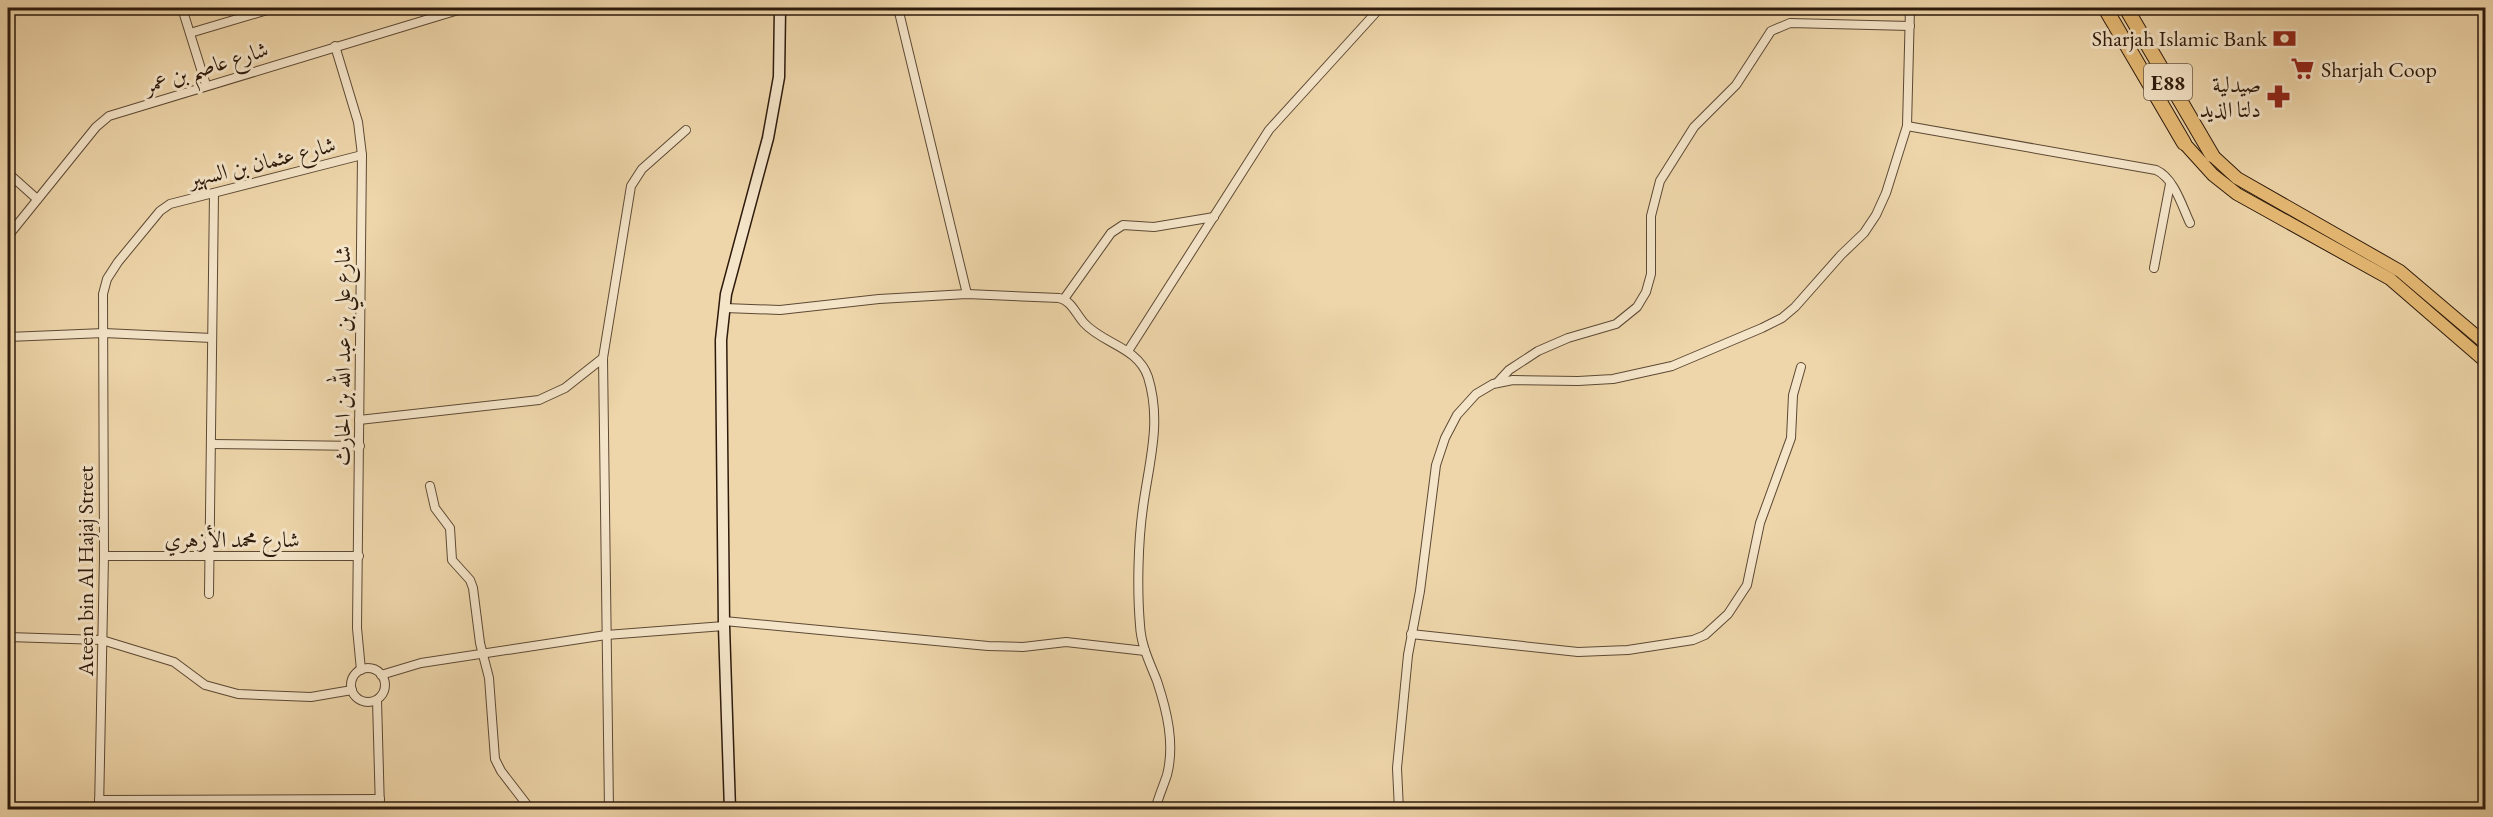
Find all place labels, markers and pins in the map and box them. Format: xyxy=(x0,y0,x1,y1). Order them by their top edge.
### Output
place label: Sharjah Islamic Bank xyxy=(2092,24,2268,53)
bank icon: Sharjah Islamic Bank xyxy=(2272,25,2298,51)
place label: Sharjah Coop xyxy=(2321,55,2437,84)
supermarket icon: Sharjah Coop xyxy=(2290,56,2316,82)
place label: صيدلية دلتا الذيد xyxy=(2200,70,2261,124)
pharmacy icon: صيدلية دلتا الذيد xyxy=(2266,84,2292,110)

